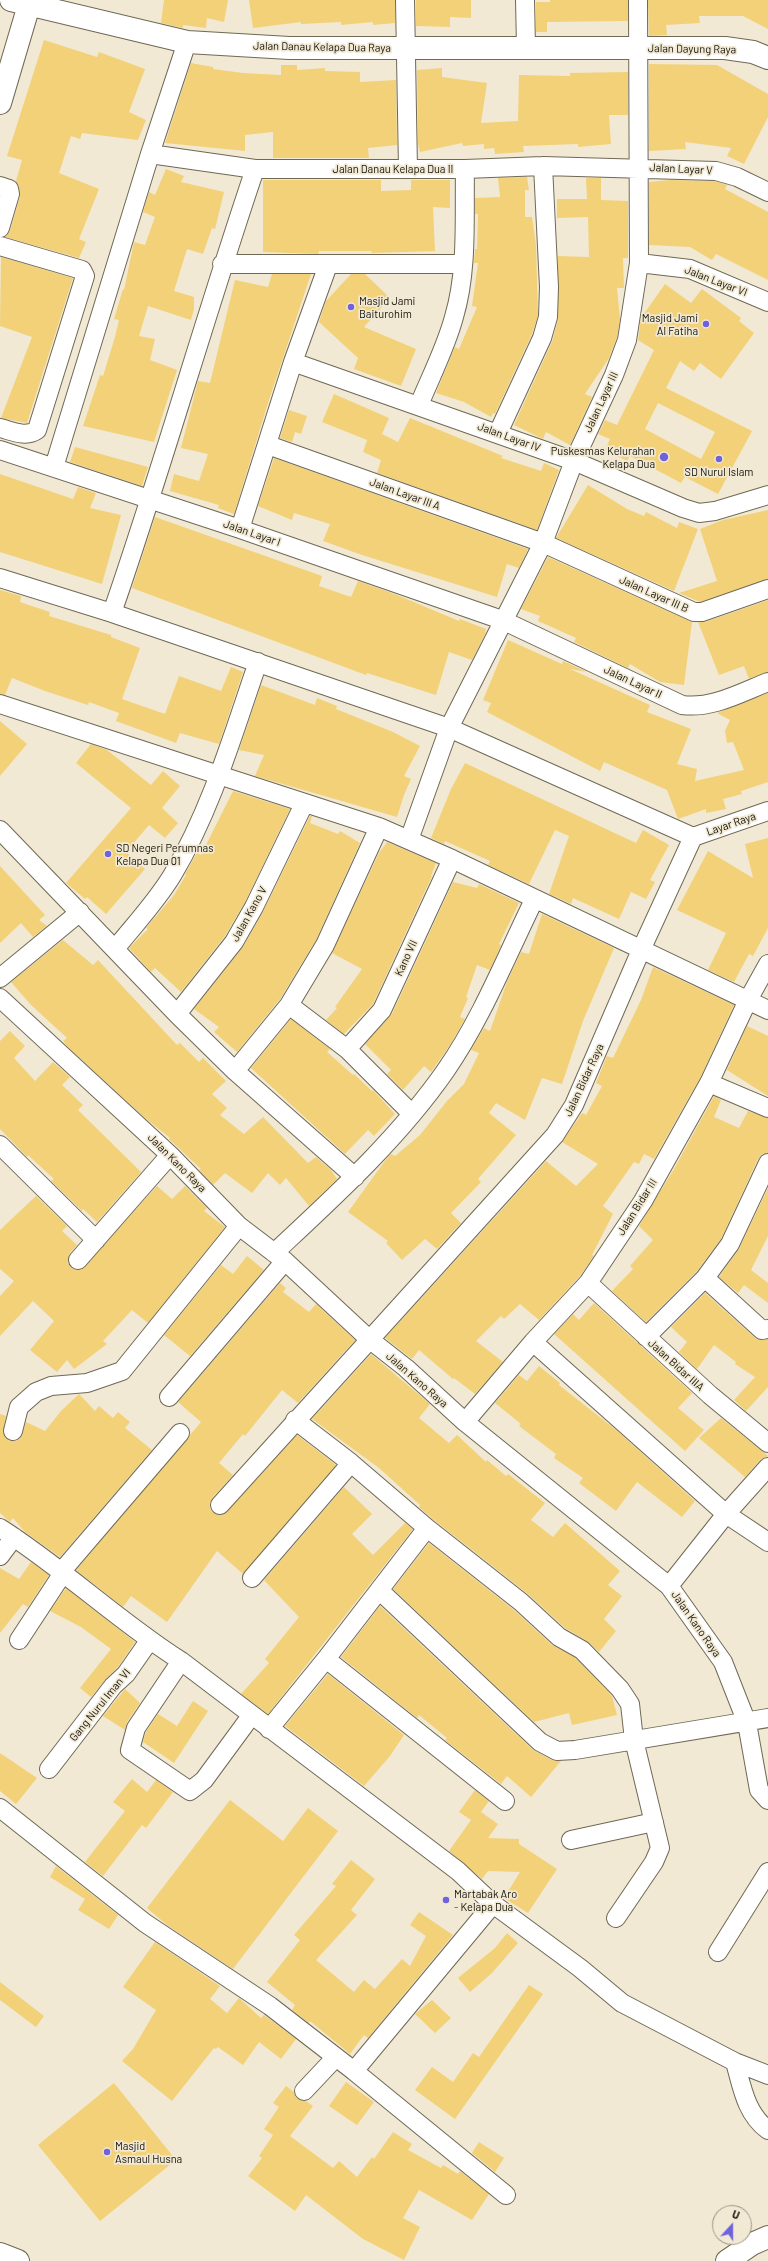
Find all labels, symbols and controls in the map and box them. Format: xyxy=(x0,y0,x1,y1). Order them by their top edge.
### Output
street label: Jalan Danau Kelapa Dua Raya xyxy=(253,39,391,55)
street label: Jalan Dayung Raya xyxy=(648,42,736,56)
street label: Jalan Layar V xyxy=(649,161,713,177)
street label: Jalan Danau Kelapa Dua II xyxy=(333,162,453,176)
street label: Jalan Layar VI xyxy=(683,263,749,299)
place label: Masjid Jami Baiturohim xyxy=(359,294,415,320)
marker: Masjid Jami Baiturohim xyxy=(346,302,356,312)
place label: Masjid Jami Al Fatiha xyxy=(642,311,698,337)
marker: Masjid Jami Al Fatiha xyxy=(701,319,711,329)
street label: Jalan Layar III xyxy=(581,370,621,434)
street label: Jalan Layar IV xyxy=(476,419,542,455)
place label: Puskesmas Kelurahan Kelapa Dua xyxy=(551,444,655,470)
marker: Puskesmas Kelurahan Kelapa Dua xyxy=(658,451,670,463)
marker: SD Nurul Islam xyxy=(714,454,724,464)
place label: SD Nurul Islam xyxy=(685,465,753,479)
street label: Jalan Layar III A xyxy=(368,475,442,513)
street label: Jalan Layar I xyxy=(222,517,282,549)
street label: Jalan Layar III B xyxy=(617,573,691,615)
street label: Jalan Layar II xyxy=(602,663,664,701)
street label: Layar Raya xyxy=(705,809,757,839)
place label: SD Negeri Perumnas Kelapa Dua 01 xyxy=(116,841,213,867)
marker: SD Negeri Perumnas Kelapa Dua 01 xyxy=(103,849,113,859)
street label: Jalan Kano V xyxy=(228,884,270,944)
street label: Kano VII xyxy=(392,938,420,978)
street label: Jalan Bidar Raya xyxy=(561,1042,607,1118)
street label: Jalan Kano Raya xyxy=(145,1131,209,1195)
street label: Jalan Bidar III xyxy=(614,1176,660,1238)
street label: Jalan Bidar IIIA xyxy=(645,1336,707,1394)
street label: Jalan Kano Raya xyxy=(383,1350,451,1410)
street label: Jalan Kano Raya xyxy=(668,1588,724,1660)
street label: Gang Nurul Iman VI xyxy=(67,1666,133,1744)
place label: Martabak Aro - Kelapa Dua xyxy=(454,1887,517,1913)
marker: Martabak Aro - Kelapa Dua xyxy=(441,1895,451,1905)
place label: Masjid Asmaul Husna xyxy=(115,2139,182,2165)
marker: Masjid Asmaul Husna xyxy=(102,2147,112,2157)
north arrow xyxy=(712,2205,752,2245)
text: U xyxy=(731,2207,742,2222)

